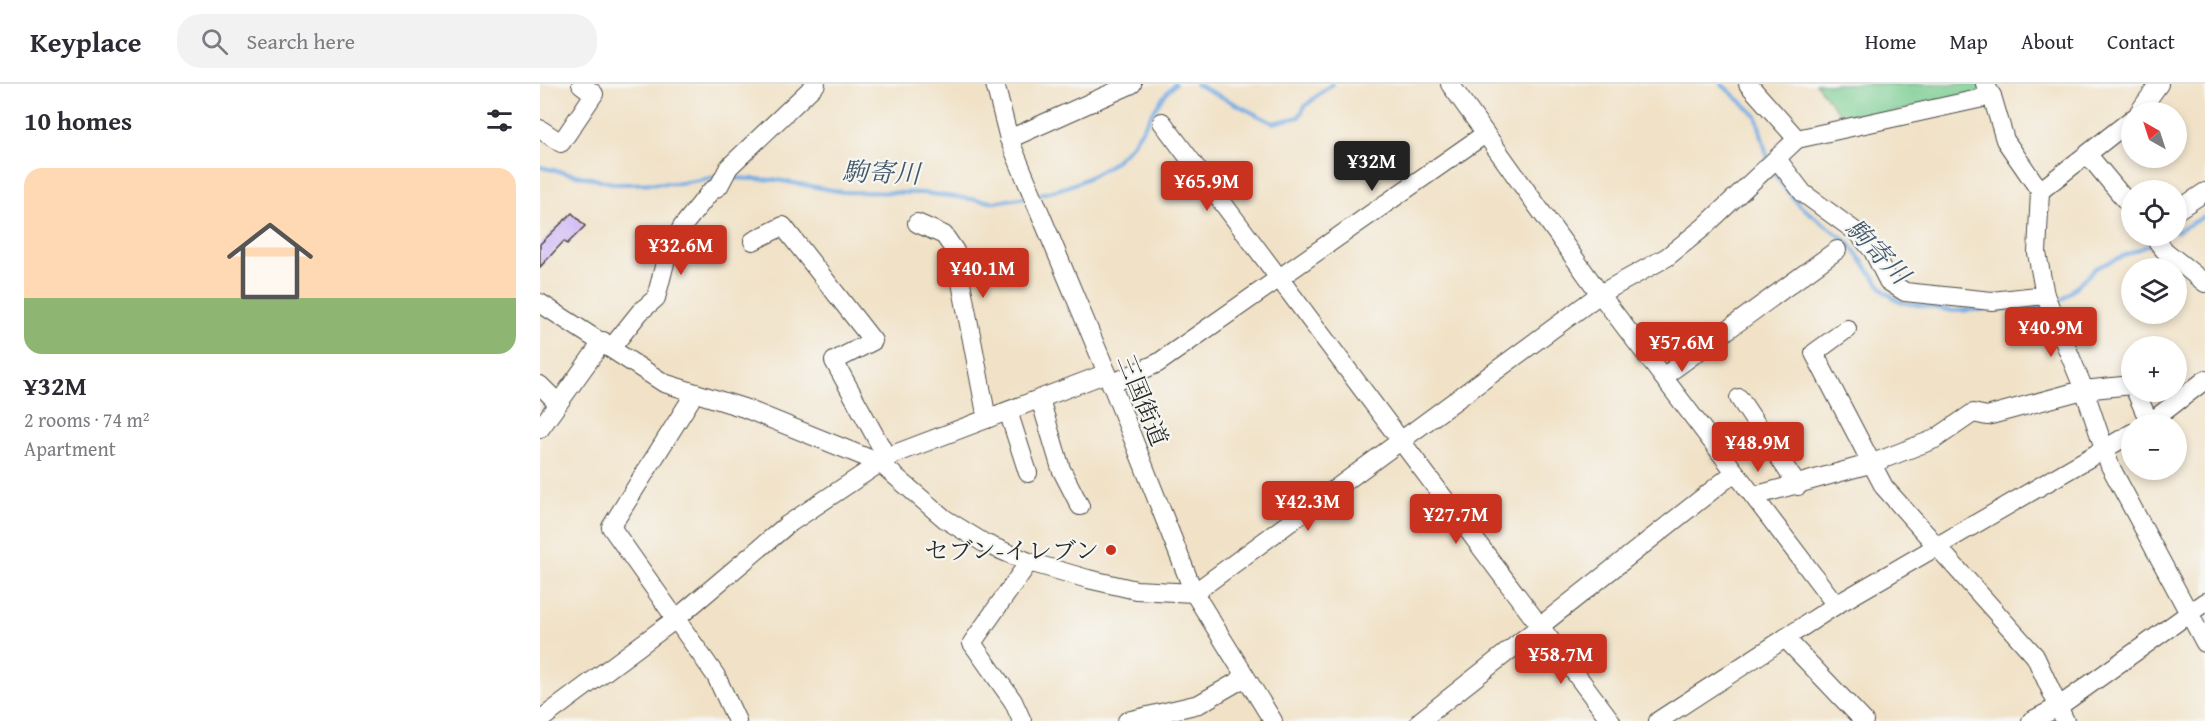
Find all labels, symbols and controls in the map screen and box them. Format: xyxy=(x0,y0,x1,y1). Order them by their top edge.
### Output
search box xyxy=(177,14,597,68)
text: Keyplace xyxy=(30,21,141,62)
icon: search xyxy=(198,25,231,58)
text: Search here xyxy=(246,25,355,57)
text: Home xyxy=(1865,26,1916,57)
text: Map xyxy=(1949,26,1988,57)
text: About xyxy=(2021,26,2074,57)
text: Contact xyxy=(2107,26,2175,57)
text: 10 homes xyxy=(24,101,132,140)
north arrow xyxy=(2121,102,2187,168)
map controls xyxy=(2121,102,2187,480)
icon: filters xyxy=(483,104,516,137)
pin: ¥32M xyxy=(1336,141,1408,192)
text: ¥32M xyxy=(1348,146,1396,175)
water label: 駒寄川 xyxy=(841,151,924,193)
pin: ¥65.9M xyxy=(1158,161,1256,212)
text: ¥65.9M xyxy=(1175,166,1239,195)
button: locate xyxy=(2121,180,2187,246)
icon: home xyxy=(216,207,324,315)
water label: 駒寄川 xyxy=(1837,209,1921,295)
pin: ¥32.6M xyxy=(632,225,730,276)
text: ¥32.6M xyxy=(649,230,713,259)
pin: ¥40.1M xyxy=(934,248,1032,299)
text: ¥40.1M xyxy=(951,253,1015,282)
button: layers xyxy=(2121,258,2187,324)
pin: ¥40.9M xyxy=(2002,307,2100,358)
text: ¥40.9M xyxy=(2019,312,2083,341)
pin: ¥57.6M xyxy=(1633,322,1731,373)
text: ¥57.6M xyxy=(1650,327,1714,356)
button: + xyxy=(2121,336,2187,402)
street label: 三国街道 xyxy=(1109,349,1177,451)
text: ¥32M xyxy=(24,366,87,405)
text: 2 rooms · 74 m² xyxy=(24,405,150,434)
button: − xyxy=(2121,414,2187,480)
pin: ¥48.9M xyxy=(1709,422,1807,473)
text: ¥48.9M xyxy=(1726,427,1790,456)
text: Apartment xyxy=(24,434,116,463)
pin: ¥42.3M xyxy=(1259,481,1357,532)
text: ¥42.3M xyxy=(1276,486,1340,515)
pin: ¥27.7M xyxy=(1407,494,1505,545)
text: ¥27.7M xyxy=(1424,499,1488,528)
place label: セブン-イレブン xyxy=(925,533,1099,568)
marker: セブン-イレブン xyxy=(1104,543,1118,557)
pin: ¥58.7M xyxy=(1512,634,1610,685)
text: ¥58.7M xyxy=(1529,639,1593,668)

